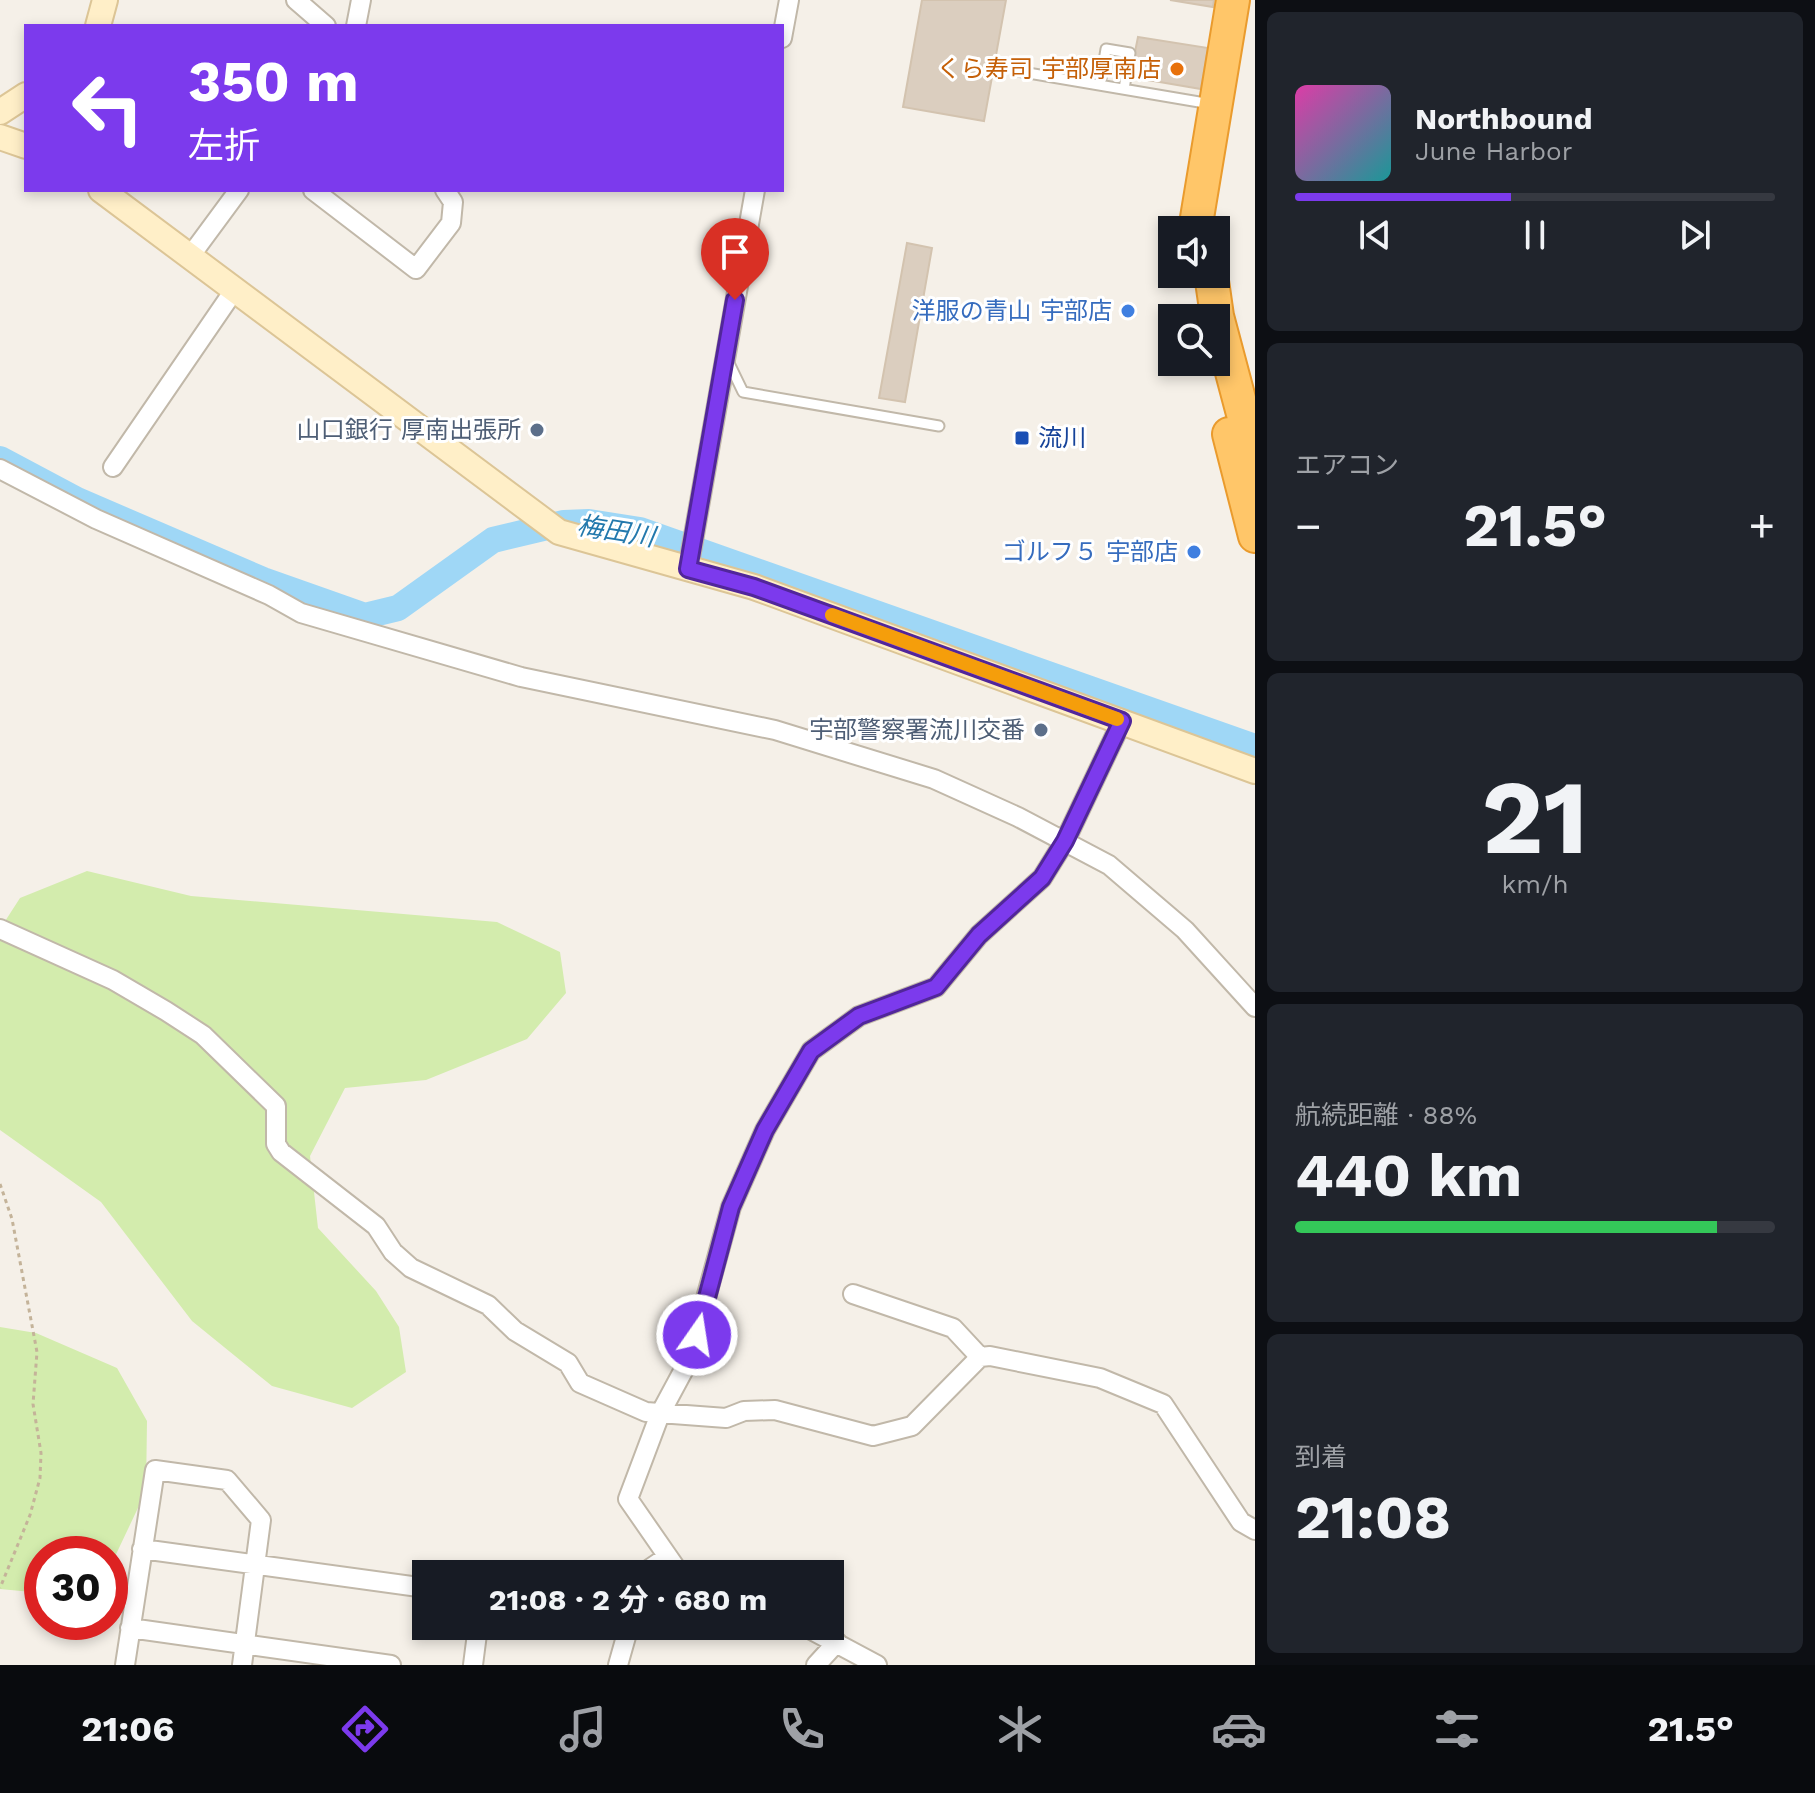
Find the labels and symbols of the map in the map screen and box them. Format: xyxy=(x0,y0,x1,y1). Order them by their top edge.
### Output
place label: くら寿司 宇部厚南店 xyxy=(937,55,1161,83)
marker: くら寿司 宇部厚南店 xyxy=(1168,60,1186,78)
pin xyxy=(701,218,769,300)
place label: 洋服の青山 宇部店 xyxy=(912,297,1112,325)
marker: 洋服の青山 宇部店 xyxy=(1119,302,1137,320)
place label: 山口銀行 厚南出張所 xyxy=(297,416,521,444)
marker: 山口銀行 厚南出張所 xyxy=(528,421,546,439)
place label: 流川 xyxy=(1038,424,1086,452)
marker: 流川 xyxy=(1013,429,1031,447)
water label: 梅田川 xyxy=(575,510,660,552)
place label: ゴルフ５ 宇部店 xyxy=(1002,538,1178,566)
marker: ゴルフ５ 宇部店 xyxy=(1185,543,1203,561)
place label: 宇部警察署流川交番 xyxy=(809,716,1025,744)
marker: 宇部警察署流川交番 xyxy=(1032,721,1050,739)
position arrow xyxy=(655,1293,739,1377)
speed limit sign: 30 xyxy=(24,1536,128,1640)

